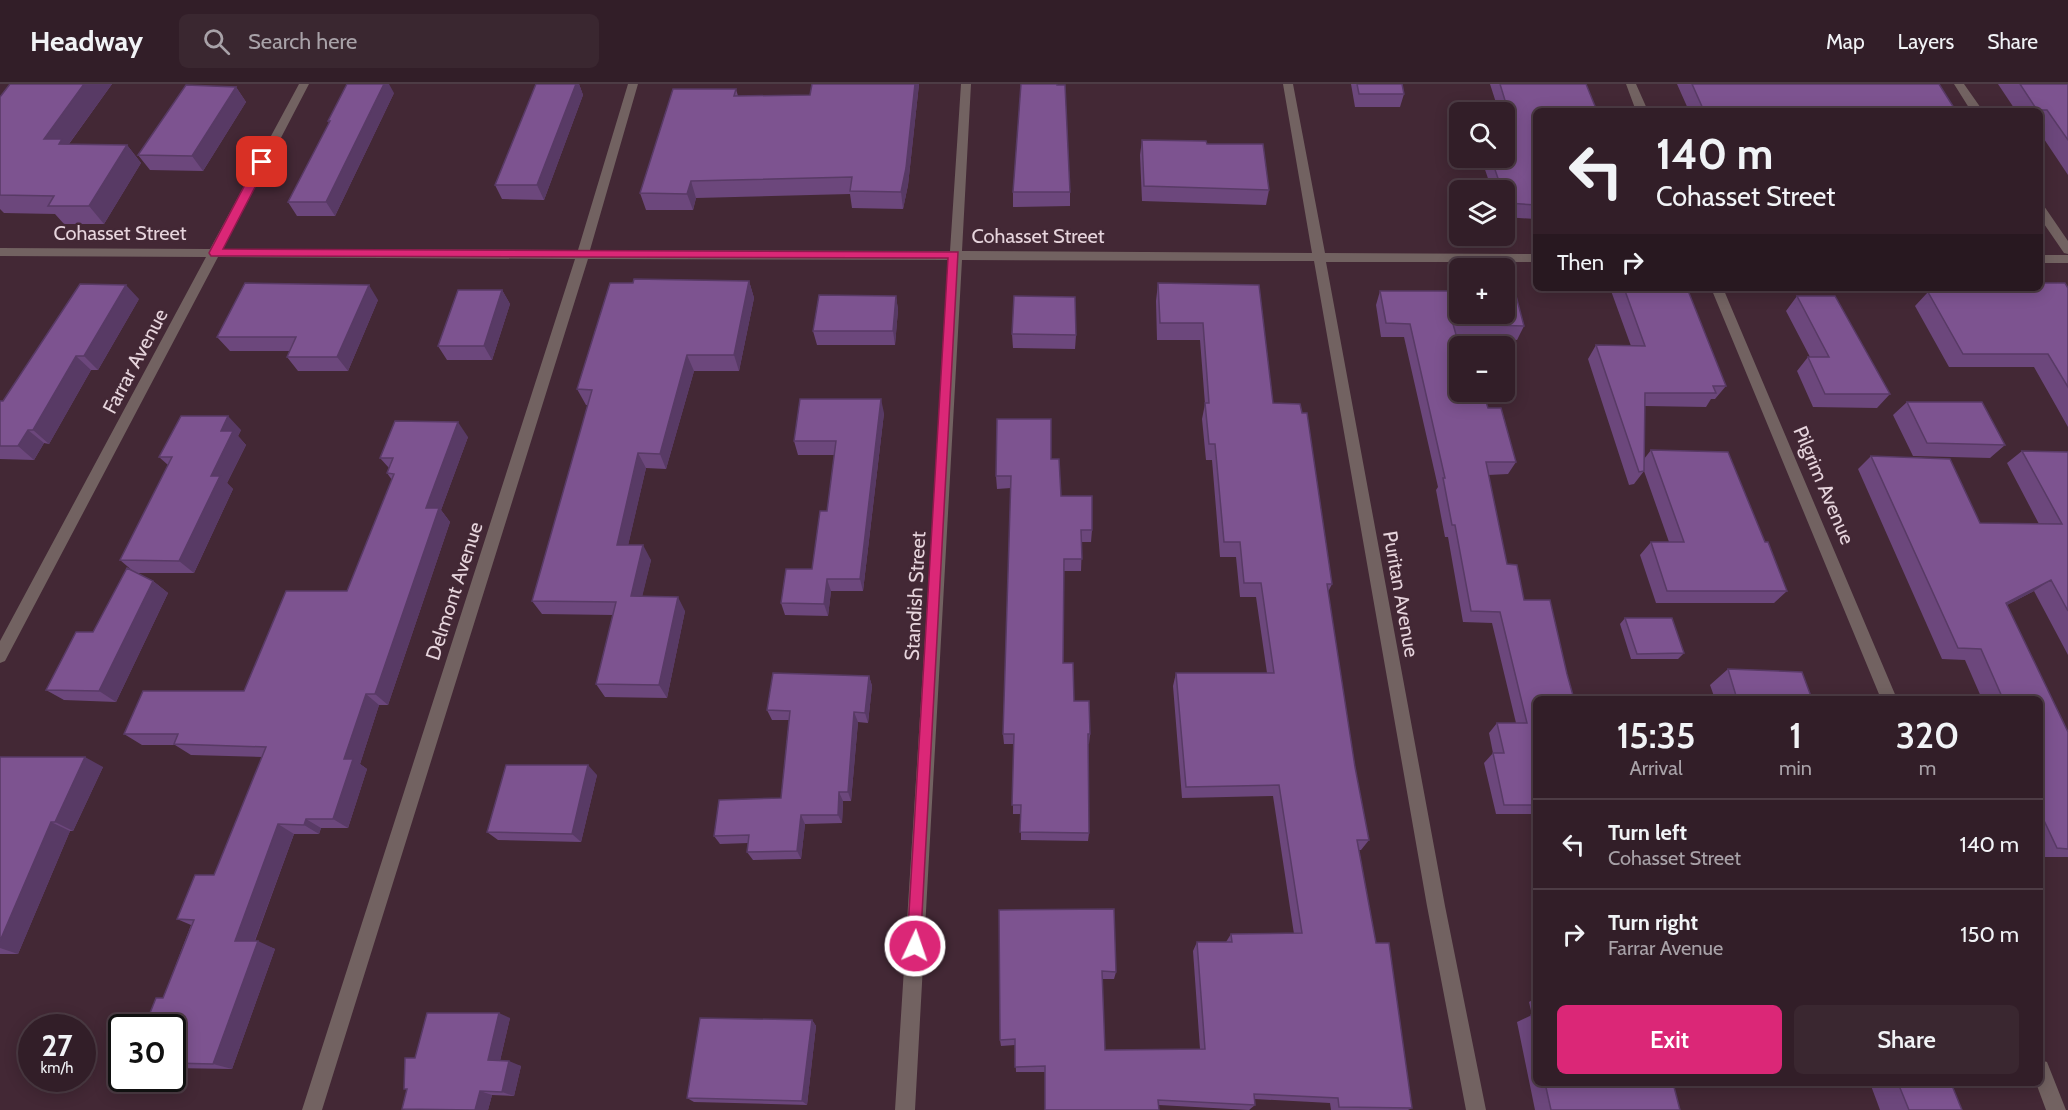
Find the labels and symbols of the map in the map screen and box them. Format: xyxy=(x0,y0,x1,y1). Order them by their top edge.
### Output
pin xyxy=(236,136,287,187)
street label: Cohasset Street xyxy=(54,221,187,245)
street label: Cohasset Street xyxy=(972,224,1105,248)
street label: Farrar Avenue xyxy=(97,304,173,418)
street label: Pilgrim Avenue xyxy=(1788,422,1860,548)
street label: Delmont Avenue xyxy=(420,519,488,663)
street label: Puritan Avenue xyxy=(1378,529,1424,659)
street label: Standish Street xyxy=(900,531,930,661)
position arrow xyxy=(883,914,947,978)
speed limit sign: 30 xyxy=(108,1014,186,1092)

